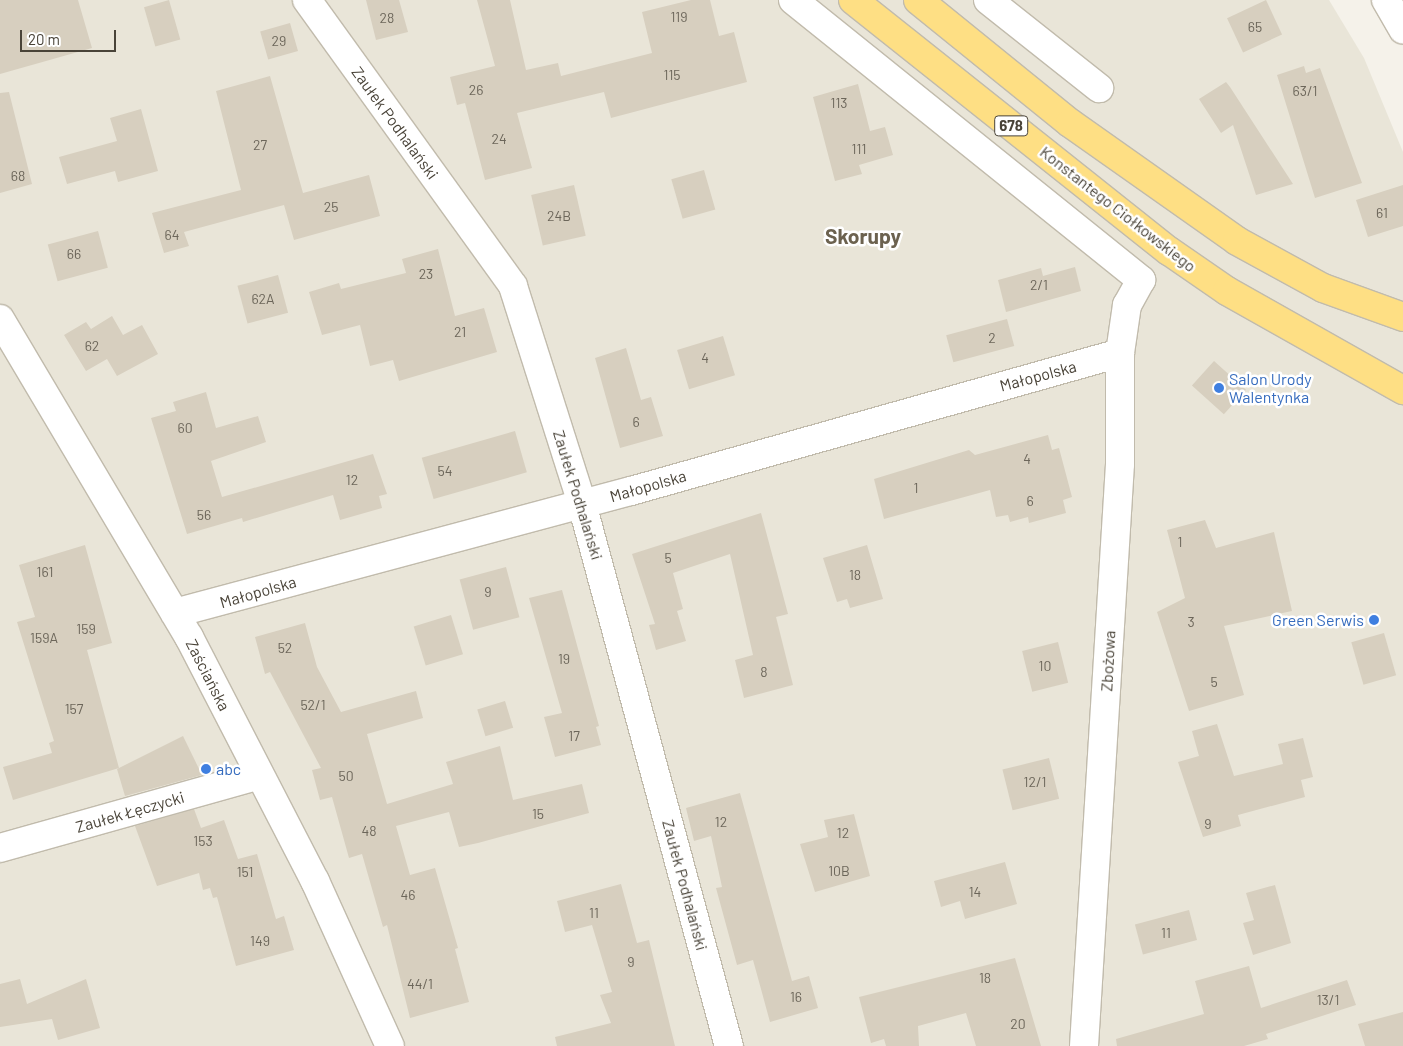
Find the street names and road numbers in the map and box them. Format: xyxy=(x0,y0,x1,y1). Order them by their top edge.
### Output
street label: Zaułek Podhalański xyxy=(348,63,442,183)
road number: 678 xyxy=(994,114,1028,138)
street label: Konstantego Ciołkowskiego xyxy=(1036,142,1200,276)
street label: Małopolska xyxy=(998,357,1078,395)
street label: Zaułek Podhalański xyxy=(549,428,607,562)
street label: Małopolska xyxy=(608,466,688,506)
street label: Małopolska xyxy=(218,572,298,612)
street label: Zbożowa xyxy=(1097,630,1119,692)
street label: Zaściańska xyxy=(182,636,234,714)
street label: Zaułek Łęczycki xyxy=(74,787,186,837)
street label: Zaułek Podhalański xyxy=(658,818,712,952)

